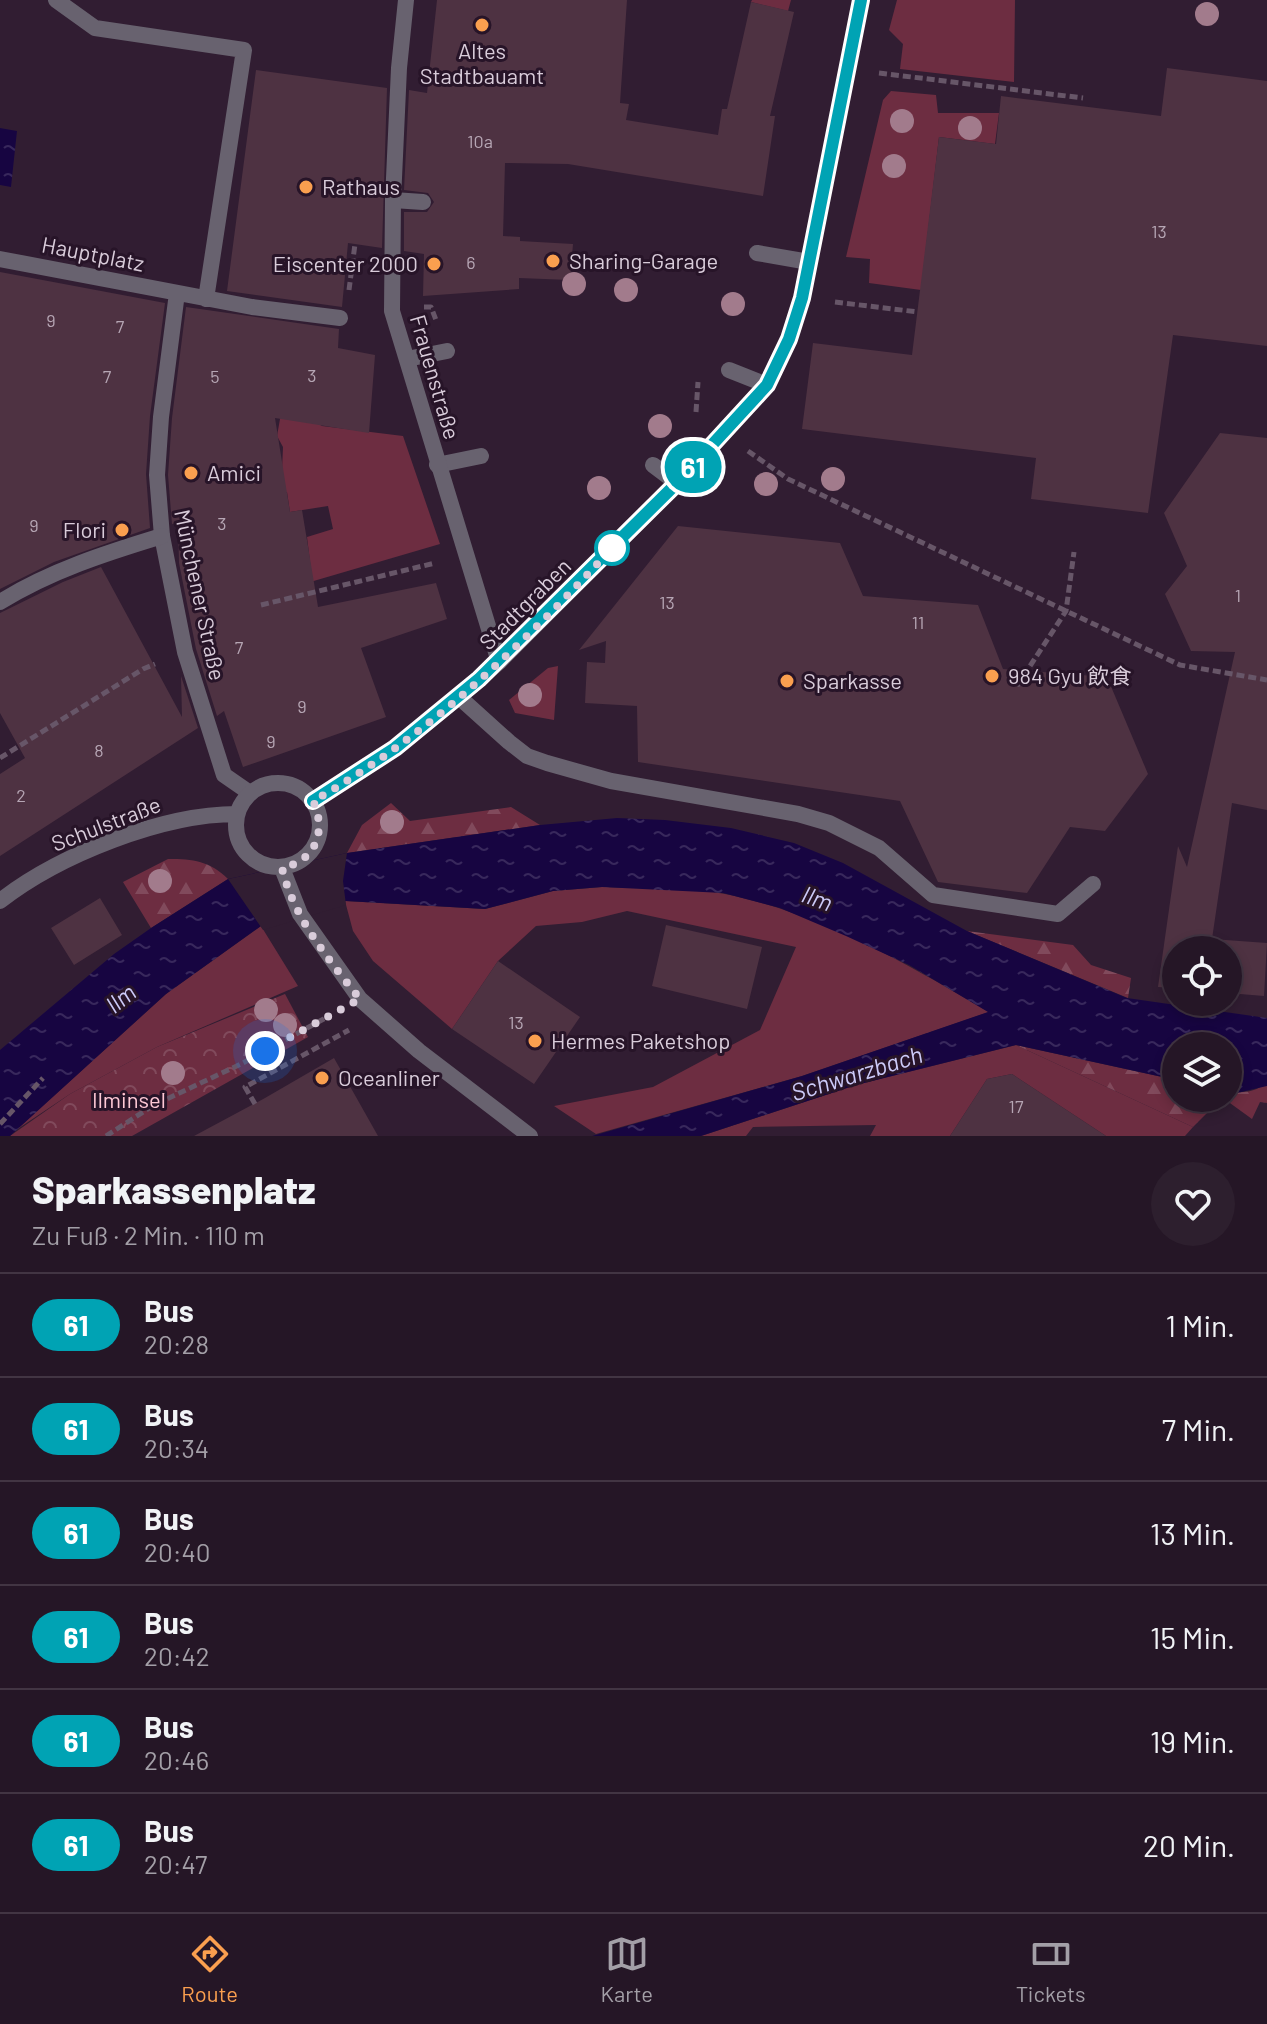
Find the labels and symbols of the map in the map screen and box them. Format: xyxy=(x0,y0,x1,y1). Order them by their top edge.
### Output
marker: Altes Stadtbauamt xyxy=(473,16,491,34)
place label: Altes Stadtbauamt xyxy=(420,37,544,88)
house number: 10a xyxy=(467,130,493,152)
place label: Rathaus xyxy=(322,173,400,199)
marker: Rathaus xyxy=(297,178,315,196)
house number: 13 xyxy=(1151,220,1167,242)
street label: Hauptplatz xyxy=(40,230,147,276)
place label: Sharing-Garage xyxy=(569,247,718,273)
place label: Eiscenter 2000 xyxy=(273,250,418,276)
house number: 6 xyxy=(466,251,476,273)
marker: Sharing-Garage xyxy=(544,252,562,270)
marker: Eiscenter 2000 xyxy=(425,255,443,273)
house number: 9 xyxy=(46,309,56,331)
street label: Frauenstraße xyxy=(406,311,466,442)
house number: 7 xyxy=(116,315,125,337)
house number: 3 xyxy=(307,364,317,386)
house number: 7 xyxy=(103,365,112,387)
house number: 5 xyxy=(210,365,220,387)
line badge: 61 xyxy=(657,441,729,493)
place label: Amici xyxy=(207,459,261,485)
marker: Amici xyxy=(182,464,200,482)
street label: Münchener Straße xyxy=(170,507,232,683)
house number: 3 xyxy=(217,512,227,534)
house number: 9 xyxy=(29,514,39,536)
place label: Flori xyxy=(63,516,106,542)
marker: Flori xyxy=(113,521,131,539)
unlabelled marker xyxy=(595,531,629,565)
street label: Stadtgraben xyxy=(473,552,575,654)
house number: 1 xyxy=(1235,584,1241,606)
house number: 13 xyxy=(659,591,675,613)
house number: 11 xyxy=(912,611,924,633)
house number: 7 xyxy=(235,636,244,658)
place label: 984 Gyu 飲食 xyxy=(1008,662,1131,688)
place label: Sparkasse xyxy=(803,667,902,693)
marker: 984 Gyu 飲食 xyxy=(983,667,1001,685)
marker: Sparkasse xyxy=(778,672,796,690)
house number: 9 xyxy=(297,695,307,717)
house number: 9 xyxy=(266,730,276,752)
house number: 8 xyxy=(94,739,104,761)
house number: 2 xyxy=(16,784,26,806)
street label: Schulstraße xyxy=(47,790,164,856)
water label: Ilm xyxy=(798,879,837,916)
water label: Ilm xyxy=(99,977,141,1019)
house number: 13 xyxy=(508,1011,524,1033)
place label: Hermes Paketshop xyxy=(551,1027,730,1053)
your location xyxy=(245,1031,285,1071)
marker: Hermes Paketshop xyxy=(526,1032,544,1050)
water label: Schwarzbach xyxy=(787,1039,926,1106)
place label: Oceanliner xyxy=(338,1064,440,1090)
marker: Oceanliner xyxy=(313,1069,331,1087)
park label: Ilminsel xyxy=(92,1086,166,1112)
house number: 17 xyxy=(1009,1095,1024,1117)

